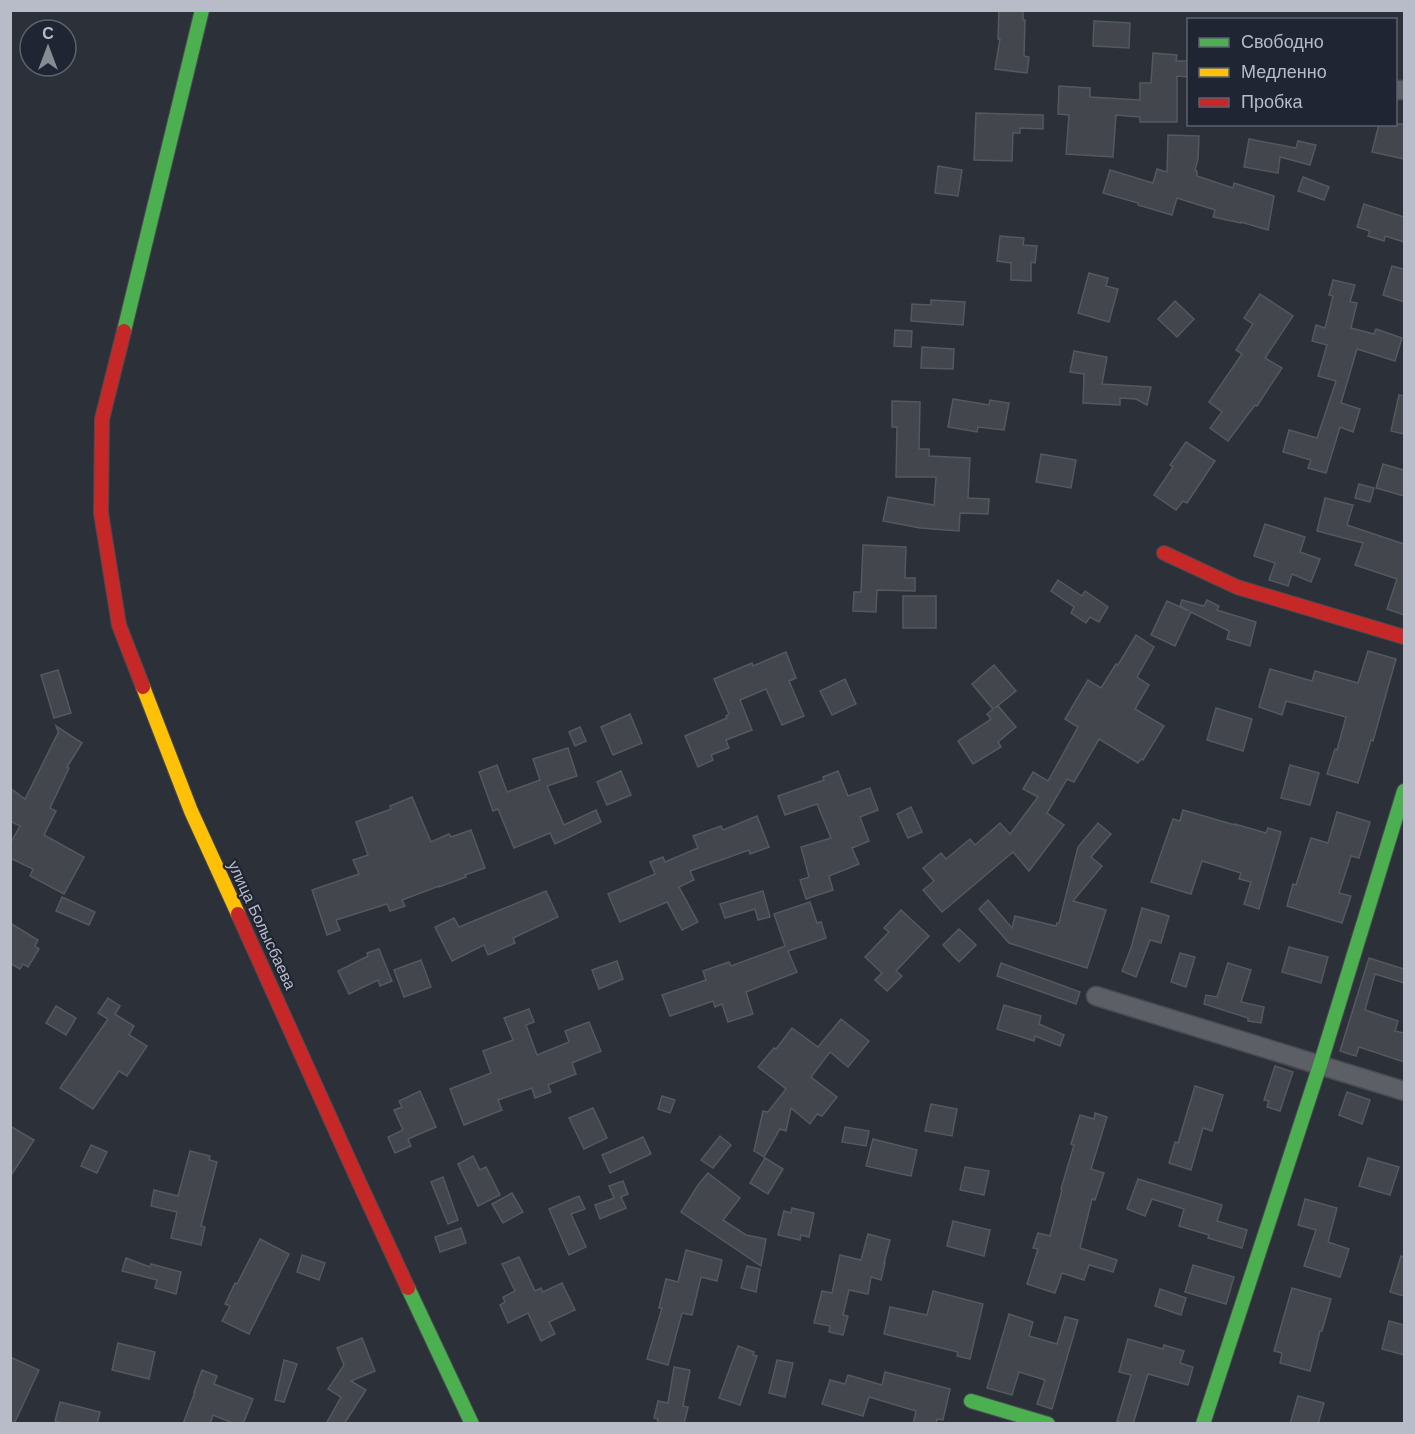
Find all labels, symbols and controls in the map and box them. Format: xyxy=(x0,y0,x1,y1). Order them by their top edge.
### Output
north arrow xyxy=(18,18,78,78)
legend xyxy=(1187,18,1397,126)
text: С xyxy=(42,23,54,44)
text: Свободно xyxy=(1241,30,1324,54)
text: Медленно xyxy=(1241,60,1327,84)
text: Пробка xyxy=(1241,90,1304,114)
street label: улица Болысбаева xyxy=(223,857,301,993)

